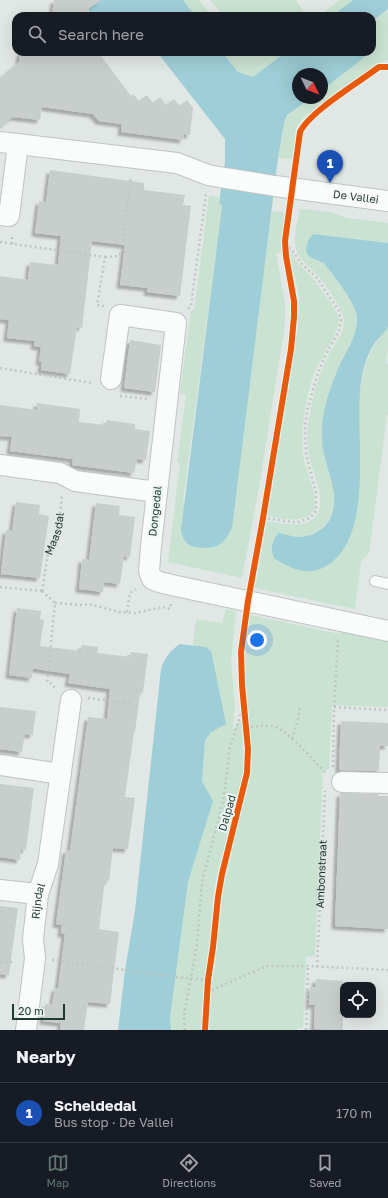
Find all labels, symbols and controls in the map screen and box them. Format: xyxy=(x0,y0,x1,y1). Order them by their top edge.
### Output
search box xyxy=(12,12,376,56)
icon: search xyxy=(26,23,48,45)
text: Search here xyxy=(58,25,144,43)
north arrow xyxy=(292,68,328,104)
pin: 1 xyxy=(317,150,343,183)
street label: De Vallei xyxy=(332,187,380,206)
street label: Dongedal xyxy=(145,485,164,537)
street label: Maasdal xyxy=(41,511,66,557)
your location xyxy=(247,630,267,650)
street label: Dalpad xyxy=(215,793,238,833)
street label: Ambonstraat xyxy=(313,840,329,909)
street label: Rijndal xyxy=(28,881,47,920)
map controls xyxy=(340,982,376,1018)
button: locate xyxy=(340,982,376,1018)
scale bar xyxy=(12,1002,65,1021)
text: 20 m xyxy=(18,1004,44,1017)
text: Nearby xyxy=(16,1046,76,1067)
text: Scheldedal xyxy=(54,1096,137,1114)
text: 1 xyxy=(26,1105,32,1121)
text: 170 m xyxy=(336,1105,372,1121)
text: Bus stop · De Vallei xyxy=(54,1114,173,1130)
tab: Map xyxy=(47,1152,69,1189)
tab: Directions xyxy=(162,1152,216,1189)
tab: Saved xyxy=(309,1152,341,1189)

